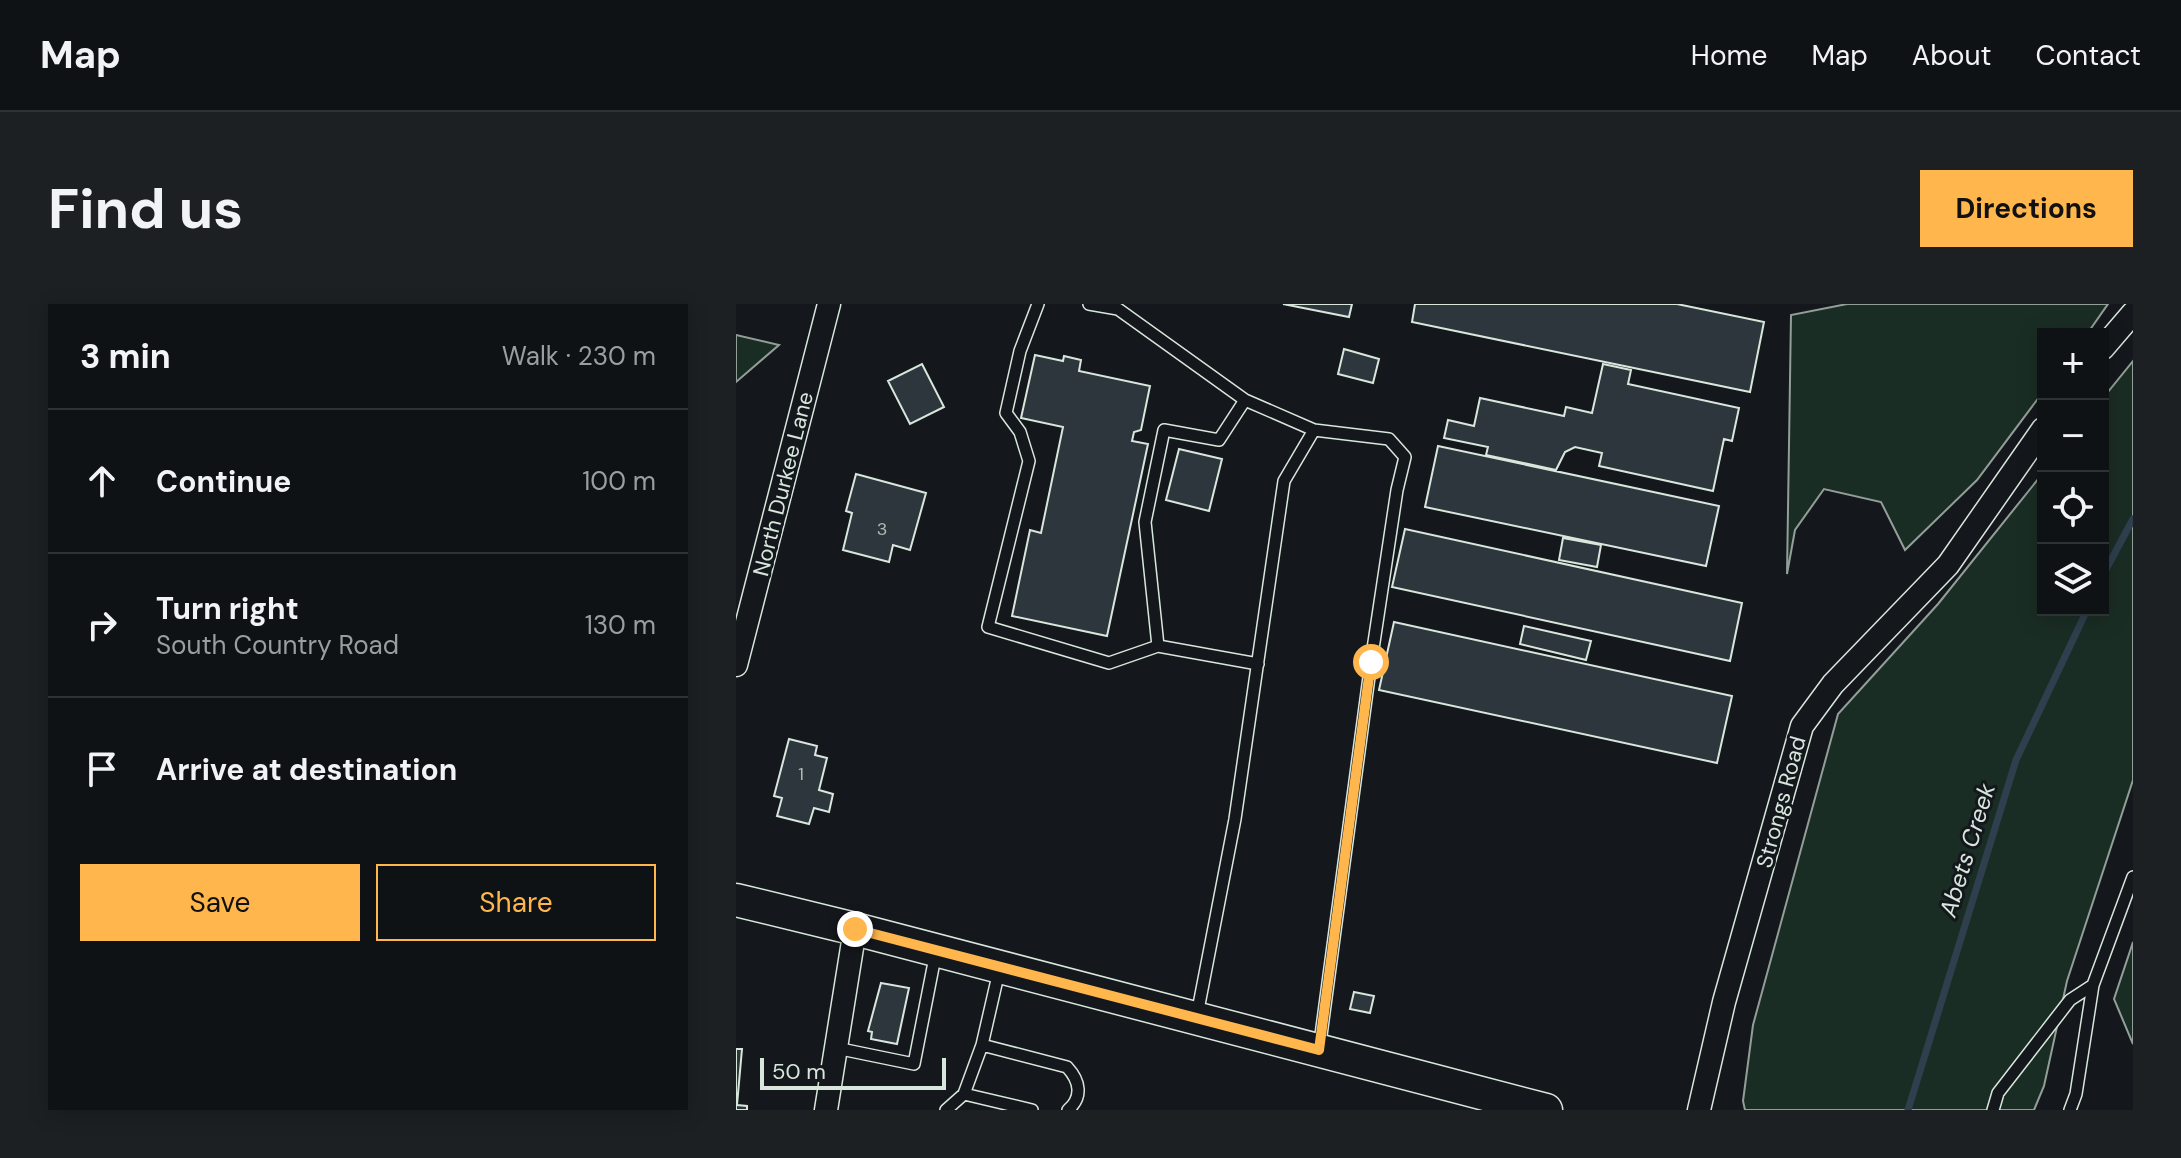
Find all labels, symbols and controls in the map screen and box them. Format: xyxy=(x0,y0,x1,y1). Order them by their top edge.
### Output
text: Map xyxy=(40,30,121,80)
text: Home xyxy=(1691,37,1767,74)
text: Map xyxy=(1811,37,1868,74)
text: About xyxy=(1912,37,1991,74)
text: Contact xyxy=(2035,37,2141,74)
button: Directions xyxy=(1920,170,2133,247)
text: Find us xyxy=(48,172,243,245)
map controls xyxy=(2037,328,2109,616)
button: + xyxy=(2037,328,2109,400)
text: 3 min xyxy=(80,334,171,379)
text: Walk · 230 m xyxy=(502,339,656,373)
street label: North Durkee Lane xyxy=(746,389,820,579)
button: − xyxy=(2037,400,2109,472)
icon: ahead xyxy=(80,459,124,503)
text: Continue xyxy=(156,462,291,501)
text: 100 m xyxy=(582,464,656,498)
button: locate xyxy=(2037,472,2109,544)
house number: 3 xyxy=(877,517,887,541)
button: layers xyxy=(2037,544,2109,616)
text: Turn right xyxy=(156,589,299,628)
icon: right xyxy=(80,603,124,647)
text: 130 m xyxy=(585,608,656,642)
text: South Country Road xyxy=(156,628,399,662)
route start xyxy=(1353,644,1389,680)
street label: Strongs Road xyxy=(1750,733,1812,871)
icon: arrive xyxy=(80,747,124,791)
text: Arrive at destination xyxy=(156,750,457,789)
house number: 1 xyxy=(798,762,804,786)
water label: Abets Creek xyxy=(1932,779,2002,922)
button: Save xyxy=(80,864,360,941)
button: Share xyxy=(376,864,656,941)
route end xyxy=(837,911,873,947)
scale bar xyxy=(760,1054,946,1090)
text: 50 m xyxy=(772,1057,826,1086)

